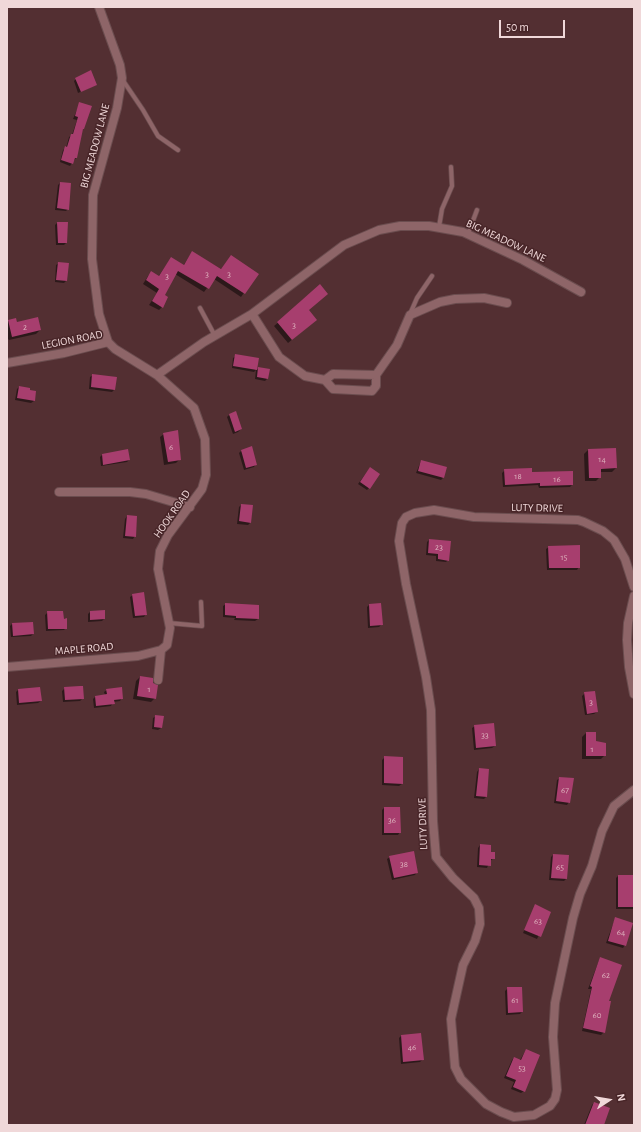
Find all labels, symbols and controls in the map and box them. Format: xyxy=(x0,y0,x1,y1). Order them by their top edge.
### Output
scale bar xyxy=(501,12,567,38)
text: 50 m xyxy=(506,21,529,33)
street label: BIG MEADOW LANE xyxy=(77,102,113,190)
street label: BIG MEADOW LANE xyxy=(464,217,548,265)
house number: 3 xyxy=(205,269,209,279)
house number: 3 xyxy=(227,269,231,279)
house number: 3 xyxy=(165,271,169,281)
house number: 3 xyxy=(292,320,296,330)
house number: 2 xyxy=(23,322,27,332)
street label: LEGION ROAD xyxy=(40,328,104,352)
house number: 6 xyxy=(169,442,173,452)
house number: 14 xyxy=(598,454,606,464)
house number: 18 xyxy=(514,471,522,481)
house number: 16 xyxy=(553,474,561,484)
street label: HOOK ROAD xyxy=(151,488,193,540)
street label: LUTY DRIVE xyxy=(511,501,563,515)
house number: 23 xyxy=(435,542,443,552)
house number: 15 xyxy=(561,552,567,562)
street label: MAPLE ROAD xyxy=(54,640,114,658)
house number: 1 xyxy=(147,684,151,694)
house number: 3 xyxy=(589,697,593,707)
house number: 33 xyxy=(481,730,489,740)
house number: 1 xyxy=(590,744,594,754)
house number: 67 xyxy=(561,785,569,795)
street label: LUTY DRIVE xyxy=(415,798,431,850)
house number: 36 xyxy=(388,815,396,825)
house number: 38 xyxy=(400,859,408,869)
house number: 65 xyxy=(556,862,564,872)
house number: 63 xyxy=(534,916,542,926)
house number: 64 xyxy=(617,927,625,937)
house number: 62 xyxy=(602,970,610,980)
house number: 61 xyxy=(511,995,519,1005)
house number: 60 xyxy=(593,1010,601,1020)
house number: 46 xyxy=(408,1042,416,1052)
house number: 53 xyxy=(518,1063,526,1073)
north arrow xyxy=(589,1080,629,1120)
text: N xyxy=(615,1093,627,1102)

